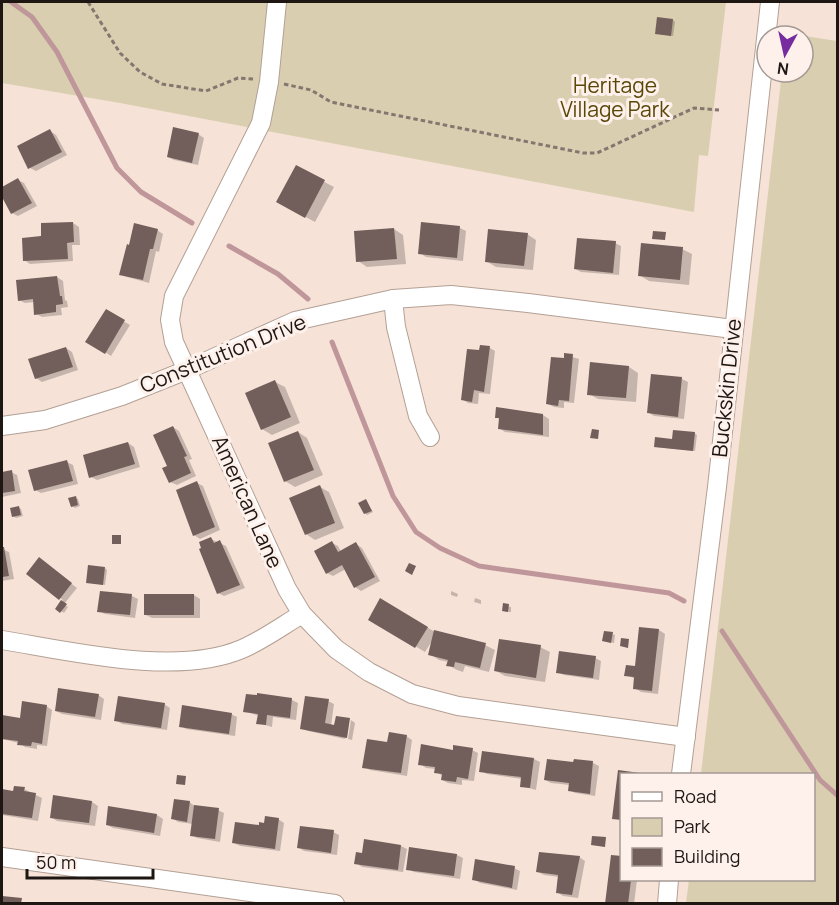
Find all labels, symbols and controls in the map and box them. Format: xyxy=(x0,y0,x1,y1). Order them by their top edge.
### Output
north arrow xyxy=(755,24,815,84)
text: N xyxy=(776,57,790,81)
park label: Heritage Village Park xyxy=(560,71,670,123)
street label: Constitution Drive xyxy=(135,307,310,399)
street label: Buckskin Drive xyxy=(705,317,747,459)
street label: American Lane xyxy=(206,431,290,572)
legend xyxy=(620,773,815,881)
text: Road xyxy=(674,784,717,808)
text: Park xyxy=(674,814,711,838)
scale bar xyxy=(27,842,153,880)
text: Building xyxy=(674,844,740,868)
text: 50 m xyxy=(36,850,76,874)

